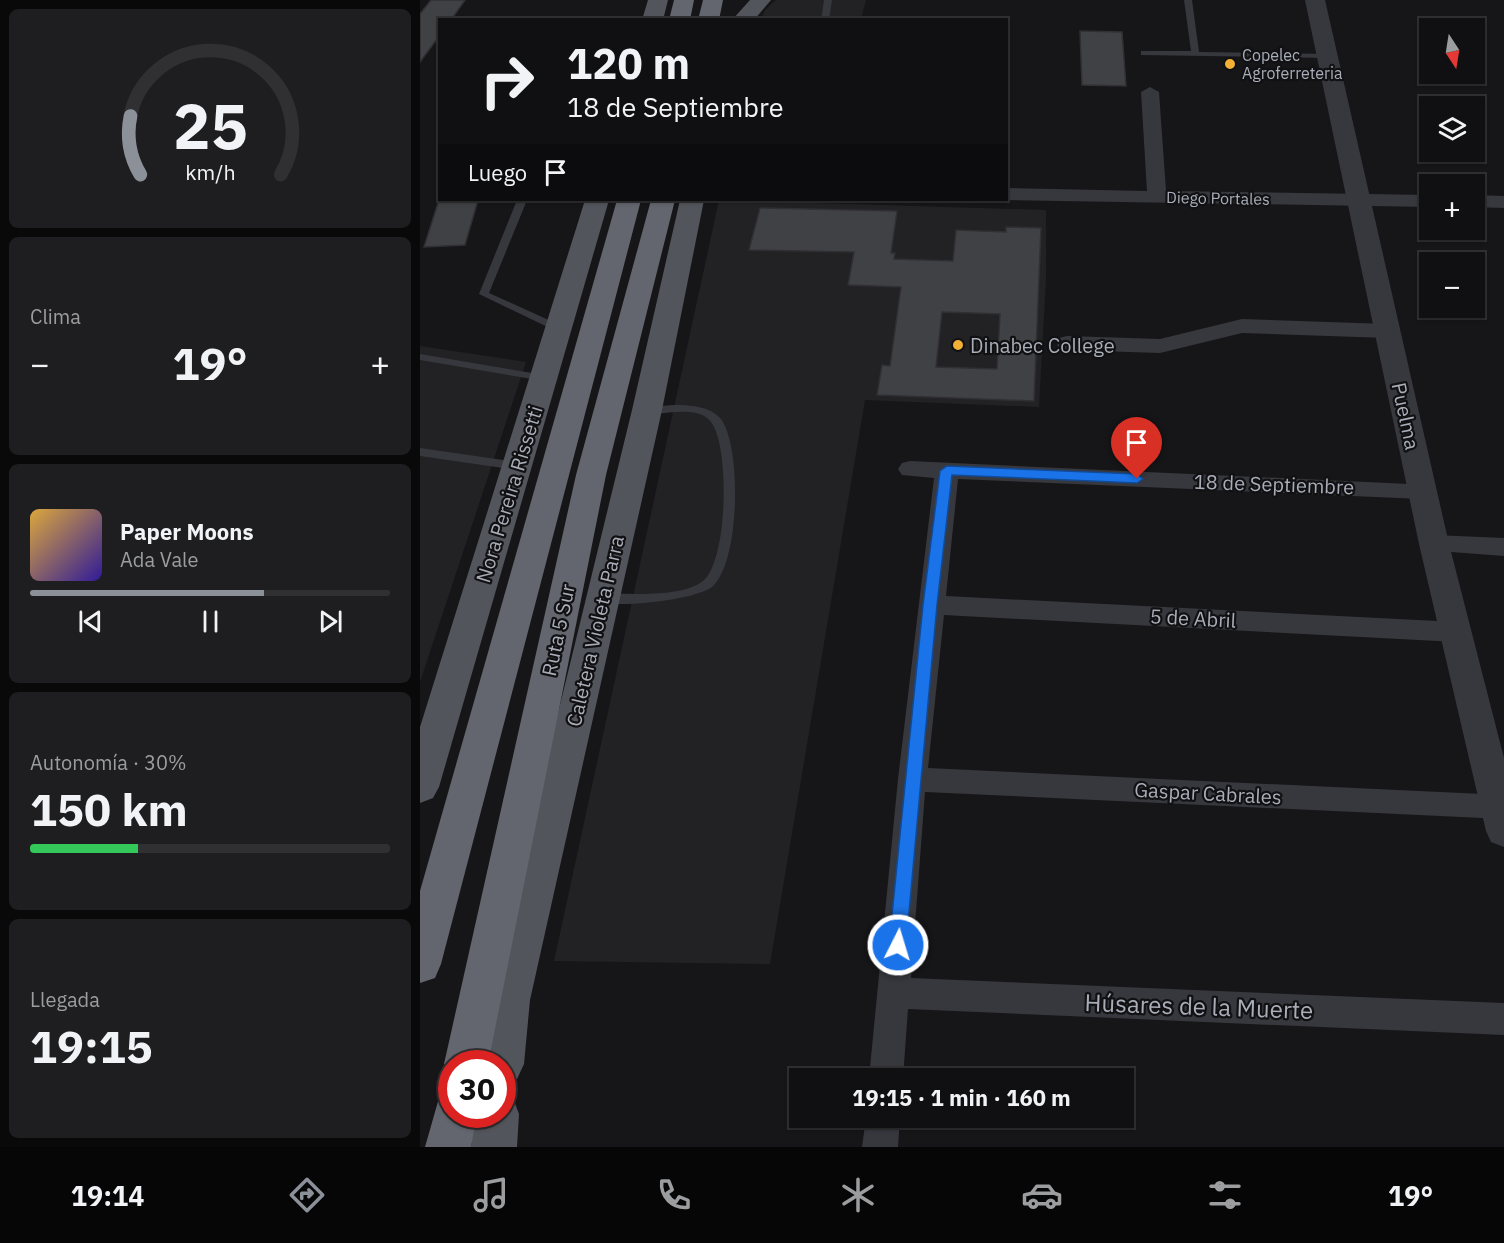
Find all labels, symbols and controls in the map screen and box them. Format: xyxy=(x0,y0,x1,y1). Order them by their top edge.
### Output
north arrow xyxy=(1419,18,1485,84)
map controls xyxy=(1419,18,1485,318)
text: 120 m xyxy=(567,36,690,91)
icon: right xyxy=(468,42,546,120)
place label: Copelec Agroferreteria xyxy=(1242,45,1343,83)
marker: Copelec Agroferreteria xyxy=(1223,57,1237,71)
text: 25 xyxy=(173,85,247,166)
text: 18 de Septiembre xyxy=(567,89,784,124)
button: layers xyxy=(1419,96,1485,162)
icon: arrive xyxy=(539,156,572,189)
text: Luego xyxy=(468,158,527,187)
text: km/h xyxy=(185,159,235,187)
button: + xyxy=(1419,174,1485,240)
street label: Diego Portales xyxy=(1166,187,1270,209)
button: − xyxy=(1419,252,1485,318)
text: Clima xyxy=(30,303,81,330)
place label: Dinabec College xyxy=(970,332,1115,359)
text: 19° xyxy=(172,334,248,392)
marker: Dinabec College xyxy=(951,338,965,352)
text: − xyxy=(30,342,50,385)
text: + xyxy=(370,342,390,385)
street label: Puelma xyxy=(1386,380,1426,452)
street label: Nora Pereira Rissetti xyxy=(469,402,549,586)
pin xyxy=(1111,417,1162,479)
icon: arrive xyxy=(1120,426,1153,459)
street label: 18 de Septiembre xyxy=(1193,468,1355,500)
text: Paper Moons xyxy=(120,517,253,546)
street label: Caletera Violeta Parra xyxy=(560,533,630,729)
text: Ada Vale xyxy=(120,546,199,573)
street label: Ruta 5 Sur xyxy=(535,581,581,679)
street label: 5 de Abril xyxy=(1149,602,1237,634)
icon: previous xyxy=(74,605,107,638)
icon: pause xyxy=(194,605,227,638)
icon: next xyxy=(314,605,347,638)
text: Autonomía · 30% xyxy=(30,749,187,776)
street label: Gaspar Cabrales xyxy=(1134,776,1282,810)
text: 150 km xyxy=(30,780,188,838)
position arrow xyxy=(866,913,930,977)
text: Llegada xyxy=(30,986,100,1013)
street label: Húsares de la Muerte xyxy=(1084,986,1314,1026)
text: 19:15 xyxy=(30,1017,153,1075)
speed limit sign: 30 xyxy=(438,1050,516,1128)
text: 19:15 · 1 min · 160 m xyxy=(852,1083,1071,1112)
icon: directions xyxy=(286,1174,328,1216)
icon: music xyxy=(470,1174,512,1216)
icon: phone xyxy=(653,1174,695,1216)
icon: climate xyxy=(837,1174,879,1216)
icon: car xyxy=(1021,1174,1063,1216)
icon: filters xyxy=(1204,1174,1246,1216)
text: 19:14 xyxy=(71,1178,145,1213)
text: 19° xyxy=(1388,1178,1433,1213)

